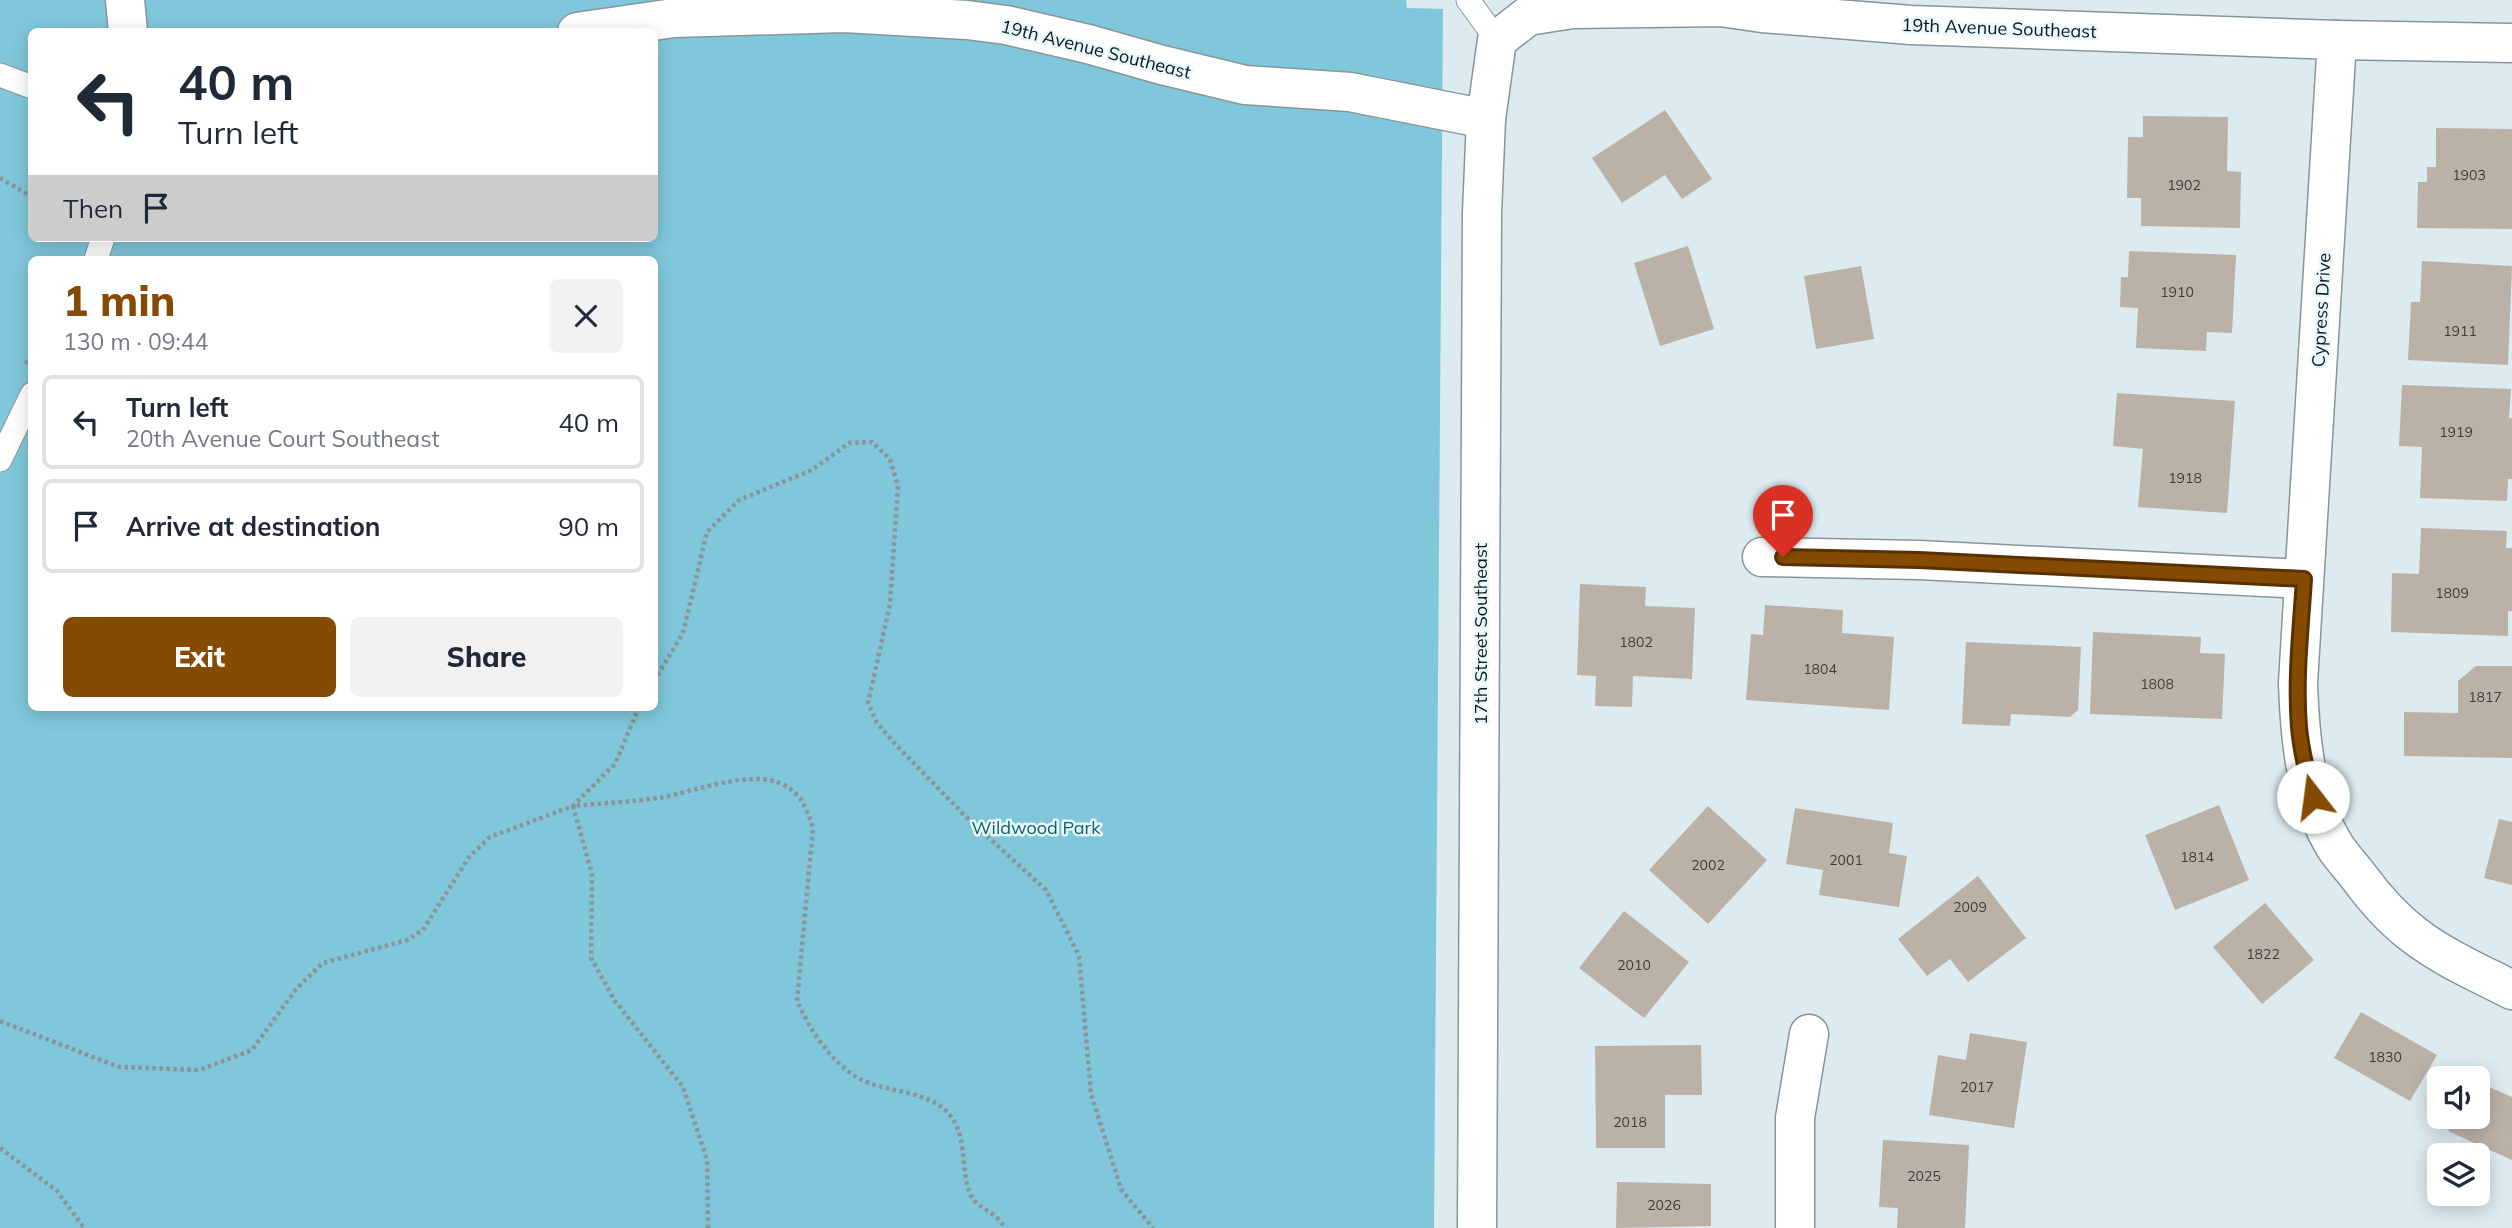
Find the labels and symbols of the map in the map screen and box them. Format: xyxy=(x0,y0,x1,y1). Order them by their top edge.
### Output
street label: 19th Avenue Southeast xyxy=(1901,13,2097,43)
street label: 19th Avenue Southeast xyxy=(999,14,1193,84)
house number: 1903 xyxy=(2452,166,2486,184)
house number: 1902 xyxy=(2167,176,2201,194)
street label: Cypress Drive xyxy=(2307,252,2335,368)
house number: 1910 xyxy=(2160,283,2194,301)
house number: 1911 xyxy=(2443,322,2477,340)
house number: 1919 xyxy=(2439,423,2473,441)
house number: 1918 xyxy=(2168,469,2202,487)
pin xyxy=(1753,485,1813,557)
street label: 17th Street Southeast xyxy=(1469,543,1492,725)
house number: 1809 xyxy=(2435,584,2469,602)
house number: 1802 xyxy=(1619,633,1653,651)
house number: 1804 xyxy=(1803,660,1837,678)
house number: 1808 xyxy=(2140,675,2174,693)
house number: 1817 xyxy=(2468,688,2502,706)
position arrow xyxy=(2276,760,2350,834)
park label: Wildwood Park xyxy=(972,816,1101,839)
house number: 1814 xyxy=(2180,848,2214,866)
house number: 2001 xyxy=(1829,851,1863,869)
house number: 2002 xyxy=(1691,856,1725,874)
house number: 2009 xyxy=(1953,898,1987,916)
house number: 1822 xyxy=(2246,945,2280,963)
house number: 2010 xyxy=(1617,956,1651,974)
house number: 1830 xyxy=(2368,1048,2402,1066)
house number: 2017 xyxy=(1960,1078,1994,1096)
house number: 2018 xyxy=(1613,1113,1647,1131)
house number: 2025 xyxy=(1907,1167,1941,1185)
house number: 2026 xyxy=(1647,1196,1681,1214)

